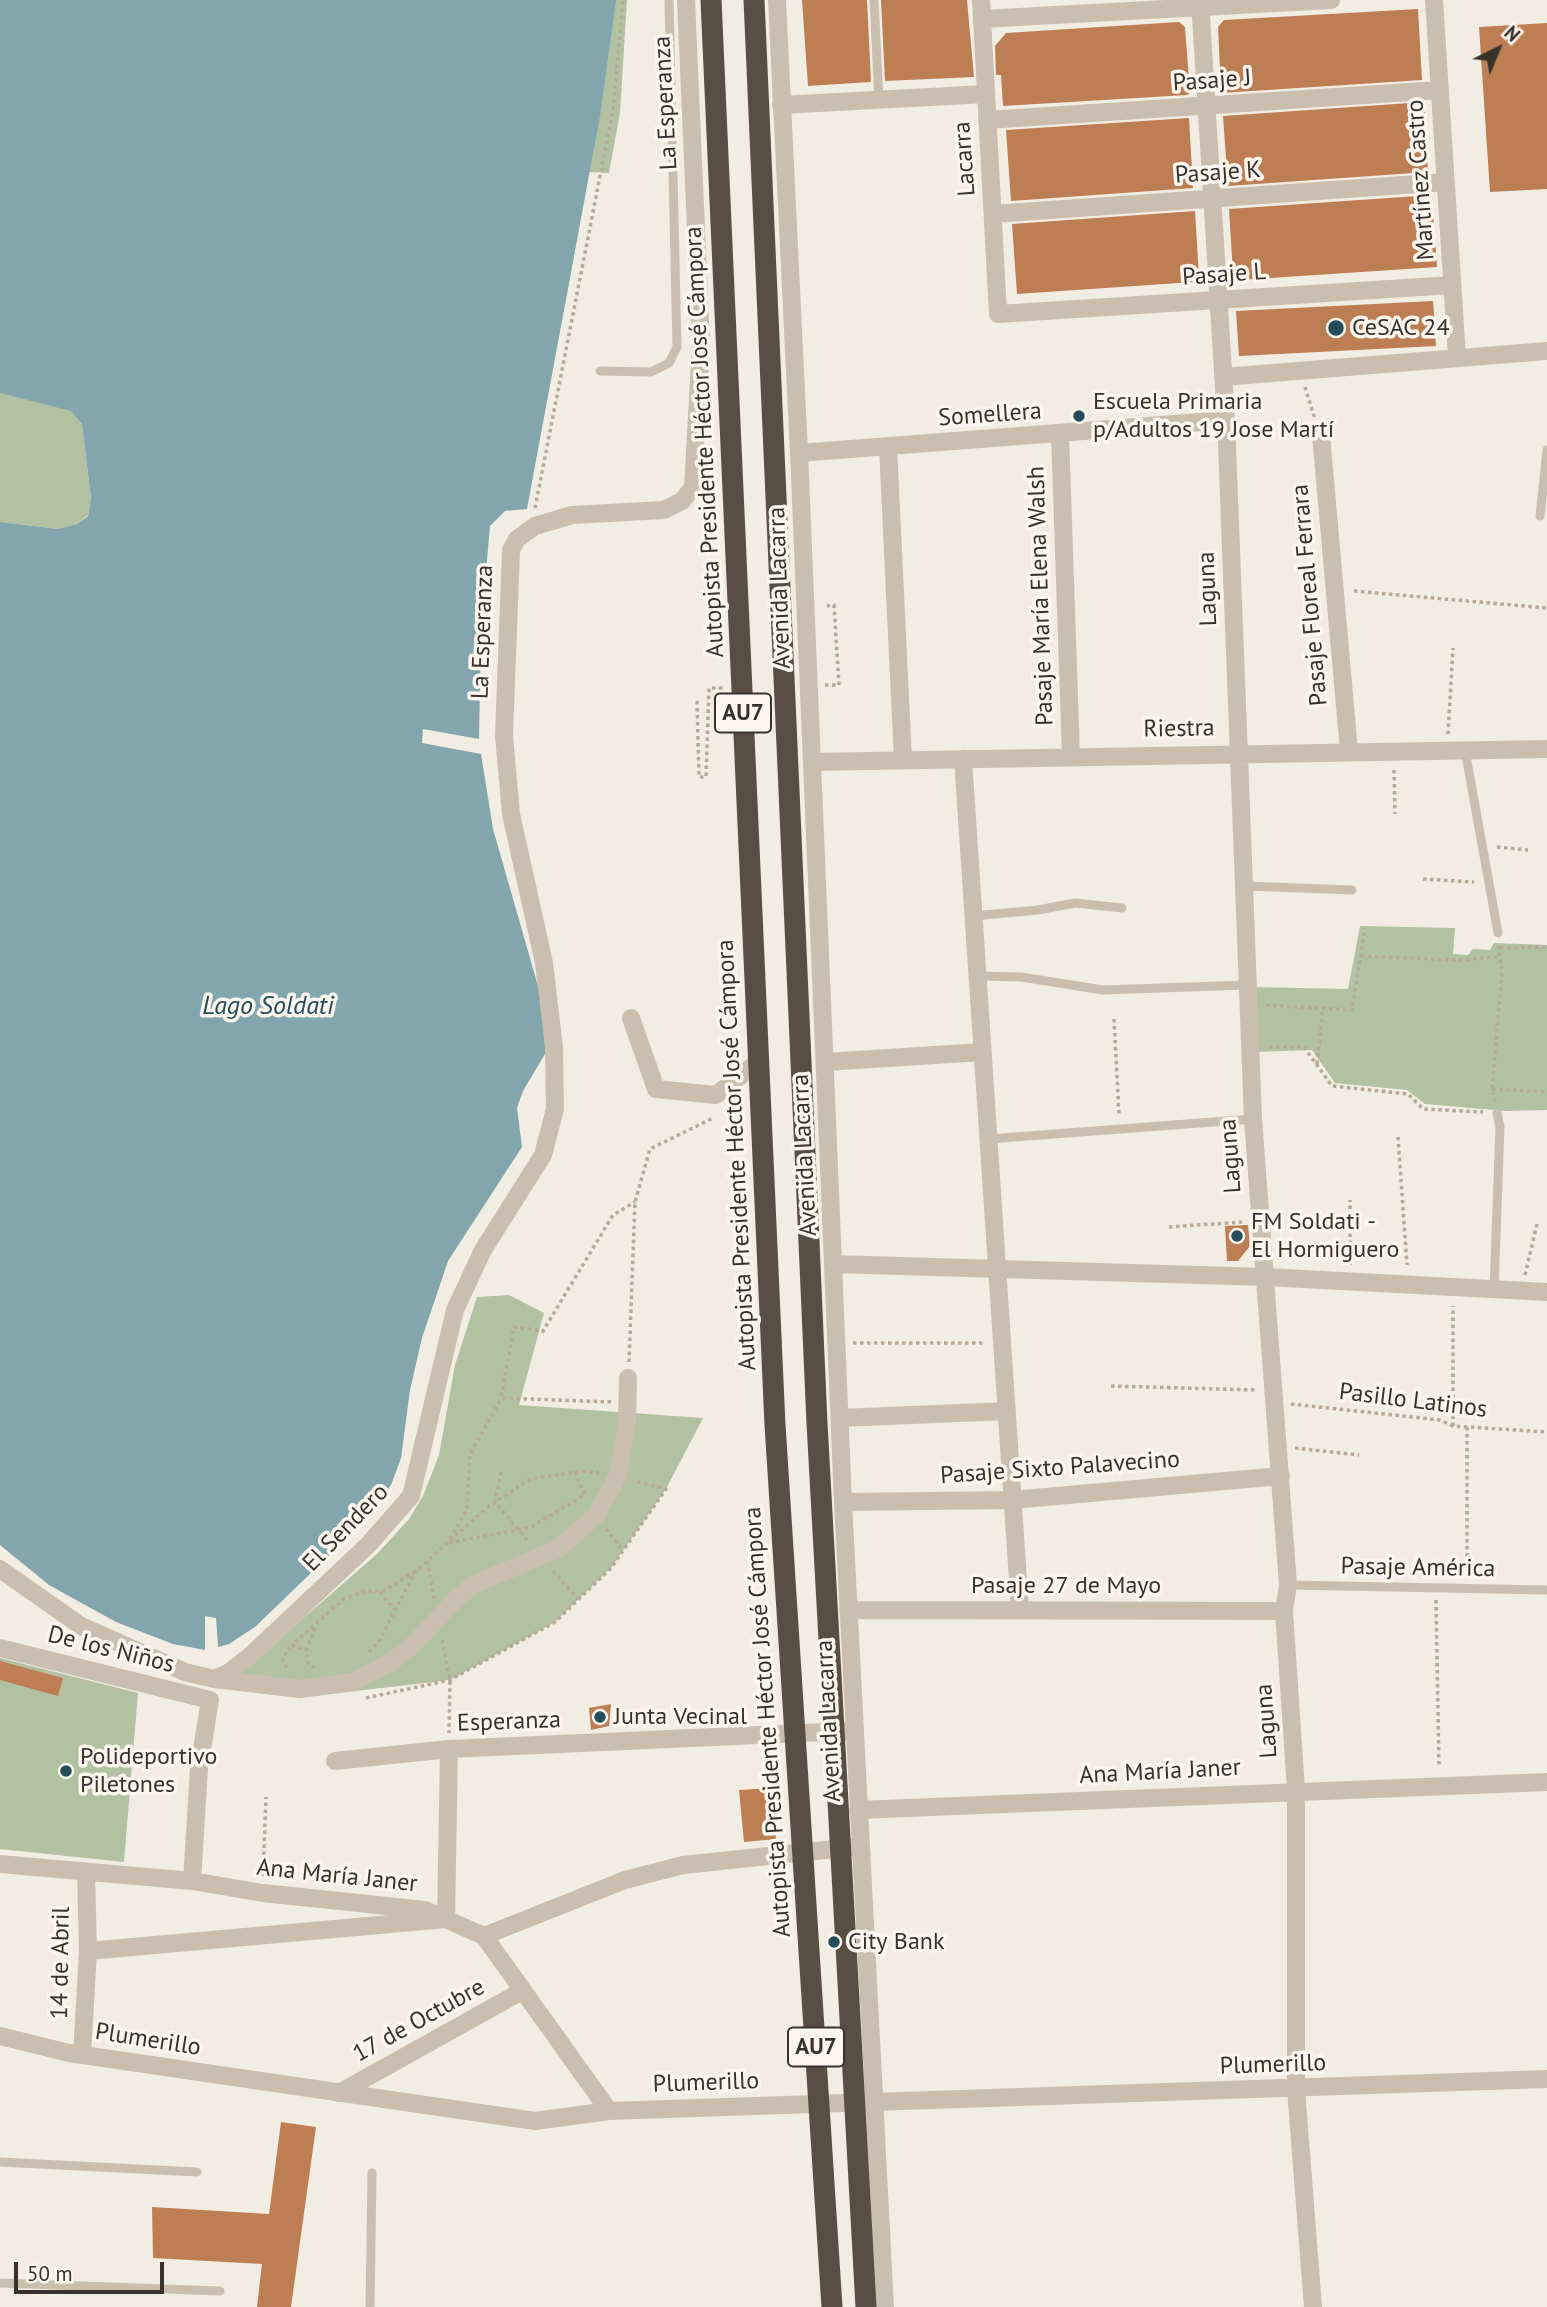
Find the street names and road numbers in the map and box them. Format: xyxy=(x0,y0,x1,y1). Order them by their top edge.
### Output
street label: La Esperanza xyxy=(648,35,684,171)
street label: Pasaje J xyxy=(1172,64,1252,98)
street label: Martínez Castro xyxy=(1401,99,1441,261)
street label: Lacarra xyxy=(948,121,982,197)
street label: Pasaje K xyxy=(1174,156,1262,190)
street label: Autopista Presidente Héctor José Cámpora xyxy=(679,226,731,658)
street label: Pasaje L xyxy=(1181,258,1267,292)
street label: Somellera xyxy=(937,397,1043,433)
street label: Pasaje María Elena Walsh xyxy=(1022,466,1060,726)
street label: Pasaje Floreal Ferrara xyxy=(1286,483,1334,707)
street label: Avenida Lacarra xyxy=(763,506,797,670)
street label: Laguna xyxy=(1192,551,1224,627)
street label: La Esperanza xyxy=(466,564,500,700)
road number: AU7 xyxy=(715,694,771,733)
street label: Riestra xyxy=(1143,714,1215,744)
street label: Autopista Presidente Héctor José Cámpora xyxy=(711,939,763,1371)
street label: Avenida Lacarra xyxy=(786,1073,824,1237)
street label: Laguna xyxy=(1214,1118,1248,1194)
street label: Pasillo Latinos xyxy=(1337,1378,1489,1424)
street label: Pasaje Sixto Palavecino xyxy=(939,1445,1181,1491)
street label: El Sendero xyxy=(297,1478,395,1578)
street label: Autopista Presidente Héctor José Cámpora xyxy=(739,1506,797,1938)
street label: Pasaje América xyxy=(1340,1552,1496,1584)
street label: Pasaje 27 de Mayo xyxy=(971,1572,1161,1600)
street label: De los Niños xyxy=(45,1620,177,1680)
street label: Avenida Lacarra xyxy=(810,1639,848,1803)
street label: Laguna xyxy=(1250,1683,1284,1759)
street label: Esperanza xyxy=(457,1706,561,1738)
street label: Ana María Janer xyxy=(1079,1753,1241,1791)
street label: Ana María Janer xyxy=(255,1853,419,1899)
street label: 14 de Abril xyxy=(46,1906,76,2020)
street label: 17 de Octubre xyxy=(348,1973,490,2069)
street label: Plumerillo xyxy=(93,2017,203,2063)
road number: AU7 xyxy=(788,2028,844,2066)
street label: Plumerillo xyxy=(1219,2049,1327,2081)
street label: Plumerillo xyxy=(652,2067,760,2099)

